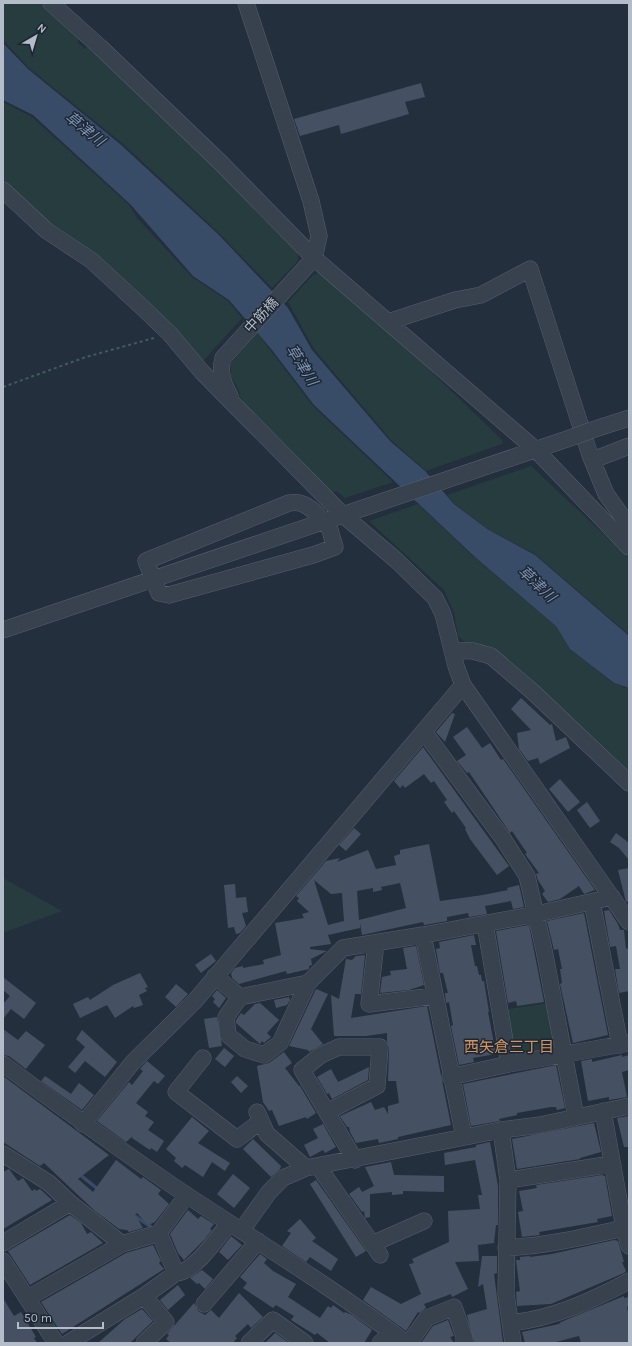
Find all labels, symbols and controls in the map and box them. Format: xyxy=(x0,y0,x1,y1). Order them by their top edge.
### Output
north arrow xyxy=(16,16,56,56)
text: N xyxy=(35,21,49,36)
water label: 草津川 xyxy=(62,108,110,151)
street label: 中筋橋 xyxy=(241,294,282,336)
water label: 草津川 xyxy=(282,341,323,391)
water label: 草津川 xyxy=(514,562,561,607)
district label: 西矢倉三丁目 xyxy=(464,1038,554,1056)
scale bar xyxy=(18,1304,103,1330)
text: 50 m xyxy=(24,1311,52,1325)

